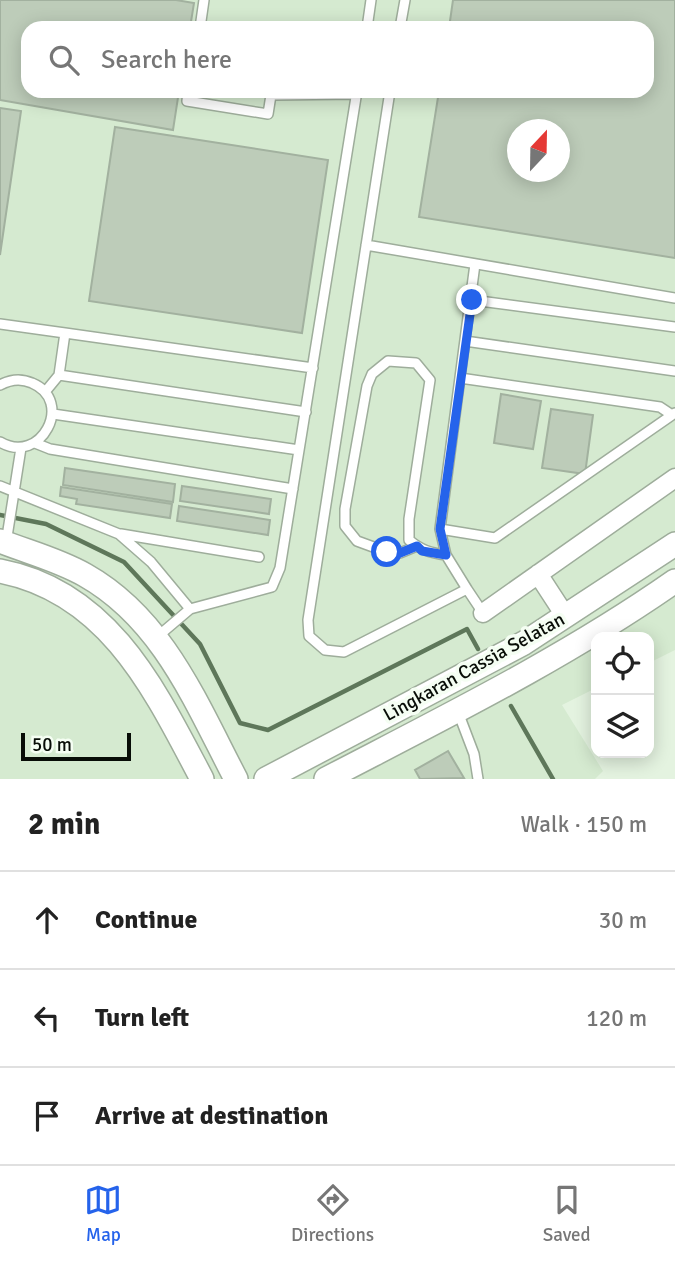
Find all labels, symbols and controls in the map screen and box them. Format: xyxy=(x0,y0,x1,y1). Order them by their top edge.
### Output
search box xyxy=(21,21,654,98)
icon: search xyxy=(45,41,83,79)
text: Search here xyxy=(101,44,232,76)
north arrow xyxy=(507,119,570,182)
route end xyxy=(456,284,487,315)
route start xyxy=(371,536,402,567)
street label: Lingkaran Cassia Selatan xyxy=(379,607,569,727)
map controls xyxy=(591,632,654,758)
button: locate xyxy=(591,632,654,695)
button: layers xyxy=(591,695,654,758)
scale bar xyxy=(21,730,131,762)
text: 50 m xyxy=(32,733,72,757)
text: 2 min xyxy=(28,806,100,843)
text: Walk · 150 m xyxy=(521,810,647,839)
icon: ahead xyxy=(28,901,66,939)
text: Continue xyxy=(95,904,197,936)
text: 30 m xyxy=(599,906,647,935)
icon: left xyxy=(28,999,66,1037)
text: Turn left xyxy=(95,1002,189,1034)
text: 120 m xyxy=(586,1004,647,1033)
icon: arrive xyxy=(28,1097,66,1135)
text: Arrive at destination xyxy=(95,1100,328,1132)
tab: Map xyxy=(84,1181,122,1247)
tab: Directions xyxy=(291,1181,374,1247)
tab: Saved xyxy=(543,1181,591,1247)

